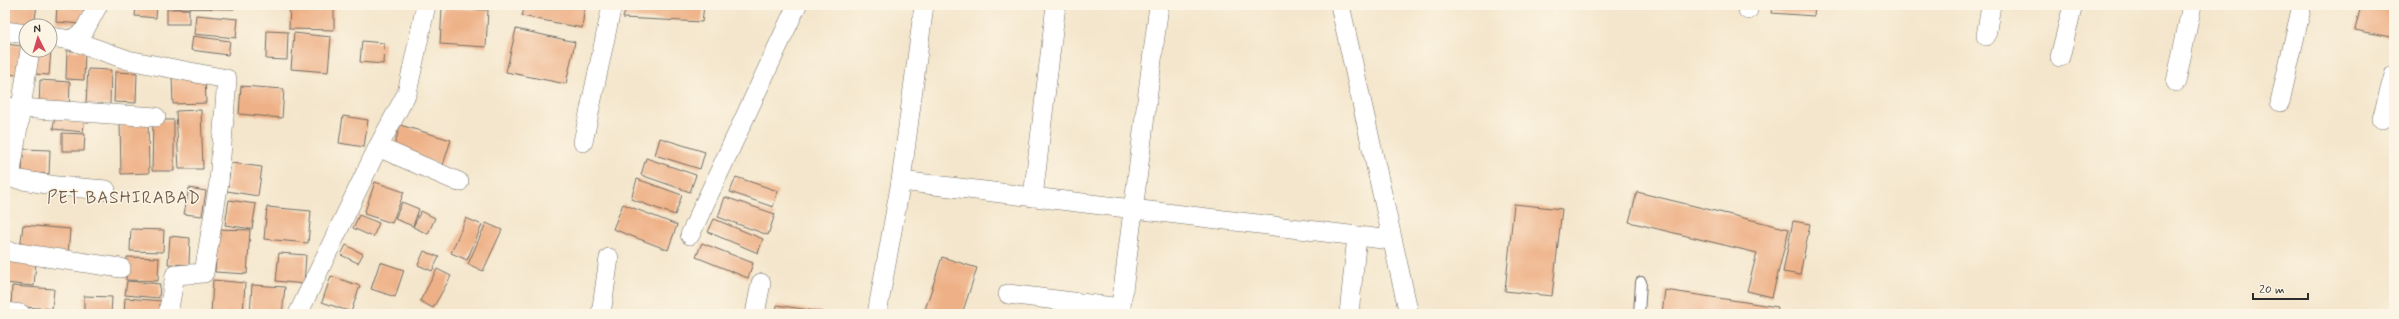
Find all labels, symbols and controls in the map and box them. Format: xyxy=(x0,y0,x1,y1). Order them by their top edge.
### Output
north arrow xyxy=(18,18,58,58)
text: N xyxy=(33,22,41,36)
district label: PET BASHIRABAD xyxy=(47,187,201,209)
scale bar xyxy=(2253,275,2308,301)
text: 20 m xyxy=(2259,282,2285,298)

